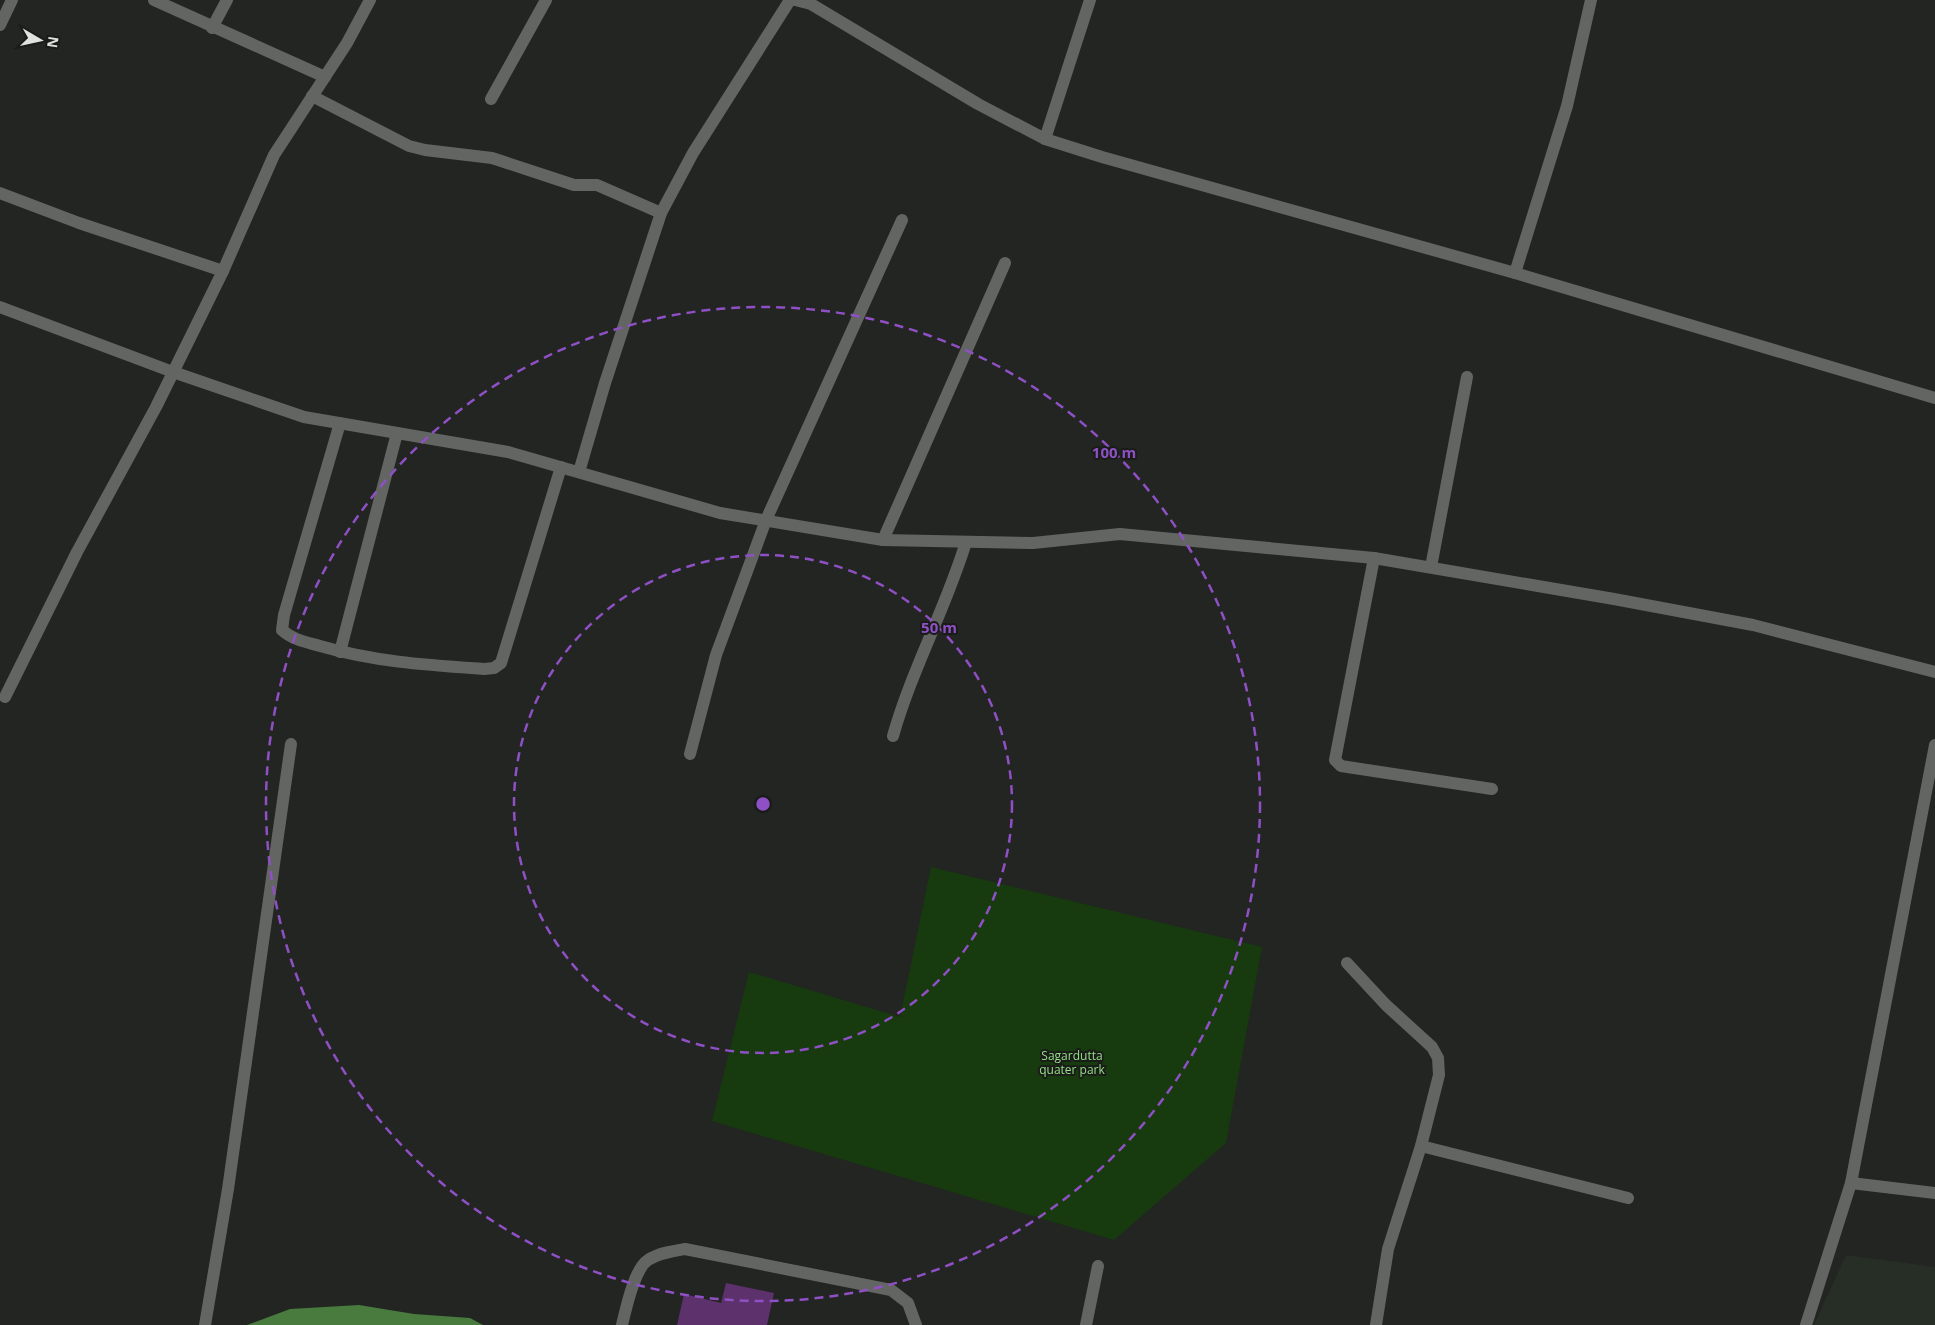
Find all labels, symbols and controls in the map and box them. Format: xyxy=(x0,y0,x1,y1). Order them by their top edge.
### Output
north arrow xyxy=(15,15,65,65)
text: N xyxy=(43,35,64,49)
text: 100 m xyxy=(1092,442,1136,462)
text: 50 m xyxy=(921,617,957,637)
centre of rings xyxy=(754,795,772,813)
park label: Sagardutta quater park xyxy=(1039,1047,1106,1078)

